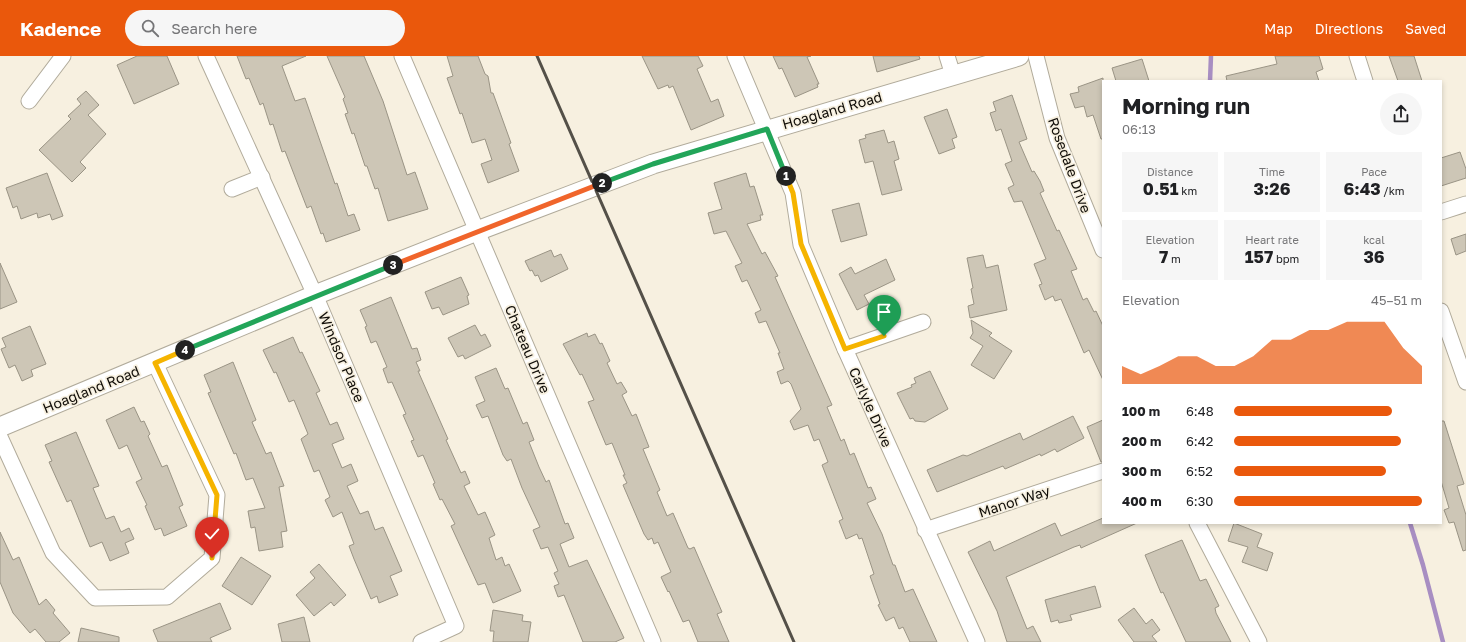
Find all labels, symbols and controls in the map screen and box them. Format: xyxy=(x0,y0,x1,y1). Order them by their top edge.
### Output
search box xyxy=(125,10,405,46)
text: Kadence xyxy=(20,17,101,40)
icon: search xyxy=(139,17,161,39)
text: Search here xyxy=(171,19,257,37)
text: Map xyxy=(1264,20,1293,37)
text: Directions xyxy=(1315,20,1383,37)
text: Saved xyxy=(1405,20,1446,37)
street label: Hoagland Road xyxy=(780,88,884,132)
text: Morning run xyxy=(1122,92,1250,119)
button: share xyxy=(1380,93,1422,135)
street label: Rosedale Drive xyxy=(1045,115,1095,215)
text: 06:13 xyxy=(1122,121,1156,137)
text: Distance xyxy=(1147,165,1193,178)
text: Time xyxy=(1259,165,1285,178)
text: Pace xyxy=(1361,165,1387,178)
pin: 1 xyxy=(776,166,796,186)
text: 1 xyxy=(783,169,789,182)
pin: 2 xyxy=(592,173,612,193)
text: 2 xyxy=(599,176,605,189)
text: 0.51 xyxy=(1143,178,1178,199)
text: 3:26 xyxy=(1254,178,1290,199)
text: 6:43 xyxy=(1343,178,1381,199)
text: km xyxy=(1178,184,1197,197)
text: /km xyxy=(1381,184,1405,197)
text: Elevation xyxy=(1146,233,1194,246)
text: Heart rate xyxy=(1245,233,1299,246)
text: kcal xyxy=(1363,233,1385,246)
text: 7 xyxy=(1159,246,1168,267)
text: 157 xyxy=(1245,246,1273,267)
text: 36 xyxy=(1363,246,1385,267)
text: m xyxy=(1168,252,1181,265)
text: bpm xyxy=(1273,252,1299,265)
pin: 3 xyxy=(383,255,403,275)
text: 3 xyxy=(390,258,396,271)
text: Elevation xyxy=(1122,292,1180,308)
text: 45–51 m xyxy=(1371,292,1422,308)
pin xyxy=(867,295,901,336)
icon: arrive xyxy=(873,301,895,323)
street label: Chateau Drive xyxy=(502,302,554,396)
street label: Windsor Place xyxy=(315,309,369,405)
pin: 4 xyxy=(175,340,195,360)
text: 4 xyxy=(182,343,188,356)
street label: Hoagland Road xyxy=(40,362,142,416)
street label: Carlyle Drive xyxy=(846,364,896,450)
text: 100 m xyxy=(1122,403,1160,419)
text: 6:48 xyxy=(1186,403,1214,419)
text: 200 m xyxy=(1122,433,1161,449)
text: 6:42 xyxy=(1186,433,1213,449)
text: 300 m xyxy=(1122,463,1161,479)
text: 6:52 xyxy=(1186,463,1213,479)
street label: Manor Way xyxy=(976,481,1052,521)
text: 400 m xyxy=(1122,493,1162,509)
text: 6:30 xyxy=(1186,493,1213,509)
pin xyxy=(195,517,229,558)
icon: check xyxy=(201,523,223,545)

